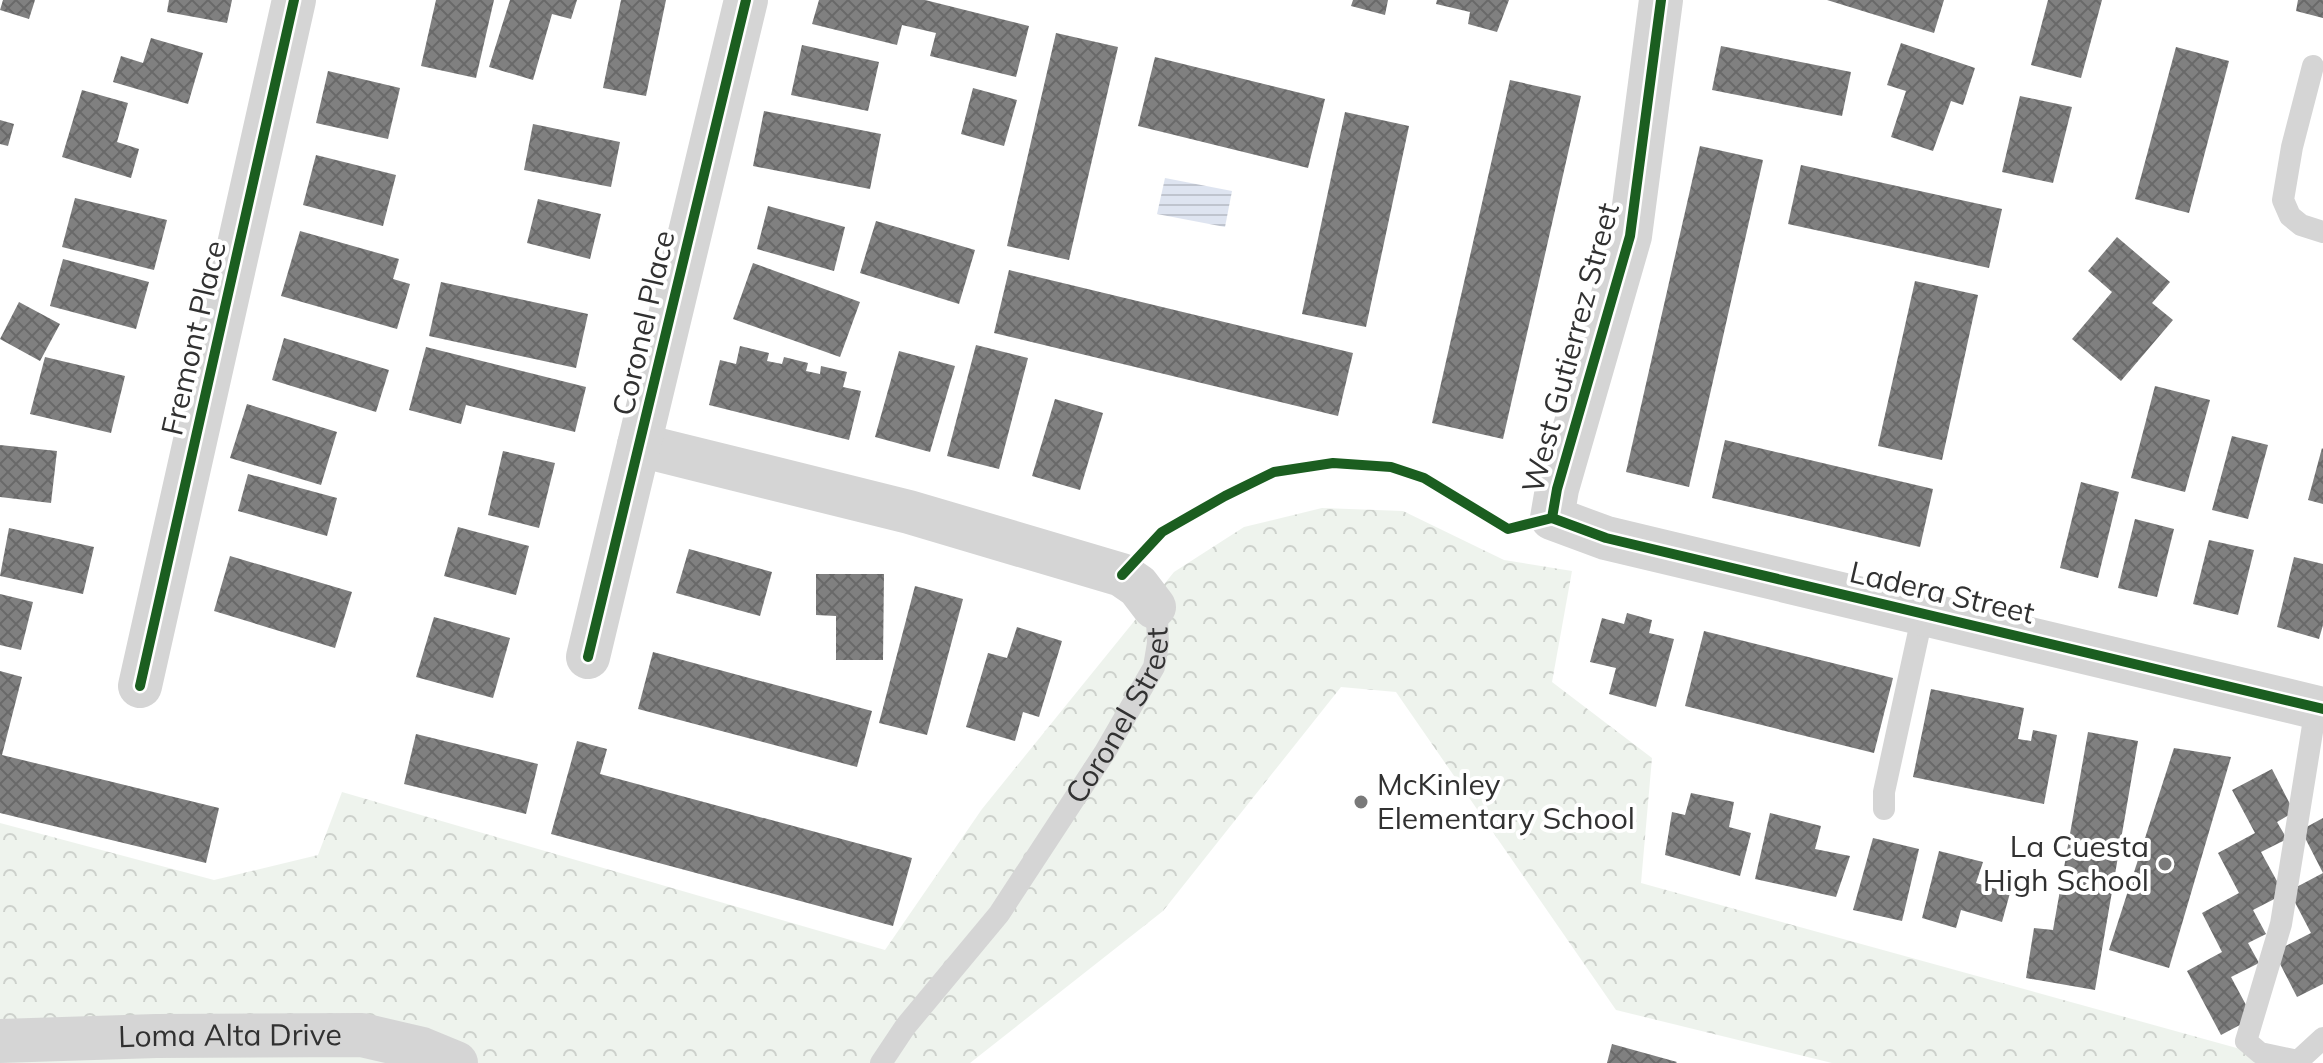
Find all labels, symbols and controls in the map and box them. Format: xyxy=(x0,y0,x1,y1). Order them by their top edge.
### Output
street label: West Gutierrez Street xyxy=(1513,199,1627,497)
street label: Coronel Place xyxy=(603,226,683,419)
street label: Fremont Place xyxy=(152,237,234,439)
street label: Ladera Street xyxy=(1846,552,2038,632)
street label: Coronel Street xyxy=(1056,626,1177,810)
place label: McKinley Elementary School xyxy=(1377,765,1635,837)
marker: McKinley Elementary School xyxy=(1352,793,1370,811)
place label: La Cuesta High School xyxy=(1983,827,2149,899)
marker: La Cuesta High School xyxy=(2156,855,2174,873)
street label: Loma Alta Drive xyxy=(118,1015,342,1055)

